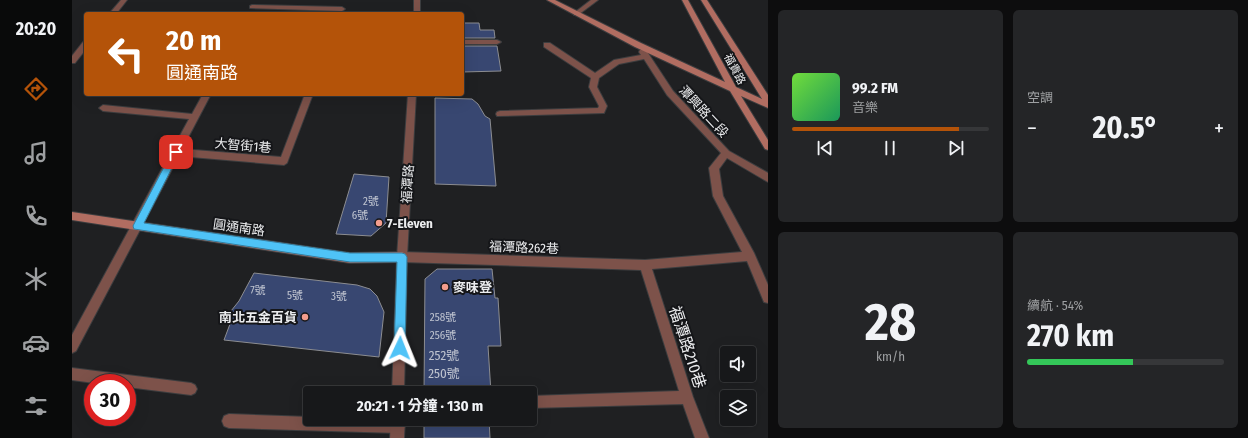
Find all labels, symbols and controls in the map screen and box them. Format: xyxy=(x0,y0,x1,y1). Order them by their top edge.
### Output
text: 20:20 xyxy=(16,18,56,40)
text: 20 m xyxy=(166,24,221,57)
icon: left xyxy=(100,28,152,80)
street label: 福貴路 xyxy=(721,52,748,87)
text: 圓通南路 xyxy=(166,62,238,84)
icon: directions xyxy=(22,75,50,103)
text: 99.2 FM xyxy=(852,79,898,97)
street label: 潭興路二段 xyxy=(676,82,731,140)
text: 空調 xyxy=(1027,90,1053,105)
text: 音樂 xyxy=(852,100,878,115)
text: 20.5° xyxy=(1092,110,1158,146)
text: − xyxy=(1027,115,1037,142)
text: + xyxy=(1214,115,1224,142)
pin xyxy=(159,135,193,169)
street label: 大智街1巷 xyxy=(214,136,272,155)
icon: previous xyxy=(814,137,836,159)
icon: pause xyxy=(879,137,901,159)
icon: next xyxy=(945,137,967,159)
icon: music xyxy=(22,139,50,167)
icon: arrive xyxy=(165,141,187,163)
street label: 福潭路 xyxy=(399,164,416,204)
house number: 2號 xyxy=(363,195,379,208)
icon: phone xyxy=(22,202,50,230)
house number: 6號 xyxy=(352,209,368,222)
street label: 圓通南路 xyxy=(212,216,266,239)
place label: 7-Eleven xyxy=(387,216,433,231)
marker: 7-Eleven xyxy=(374,218,384,228)
street label: 福潭路262巷 xyxy=(489,239,559,256)
icon: climate xyxy=(22,265,50,293)
place label: 麥味登 xyxy=(453,280,492,295)
marker: 麥味登 xyxy=(440,282,450,292)
house number: 7號 xyxy=(250,284,266,297)
house number: 5號 xyxy=(287,289,303,302)
house number: 3號 xyxy=(331,290,347,303)
text: 28 xyxy=(865,291,916,354)
text: 續航 · 54% xyxy=(1027,298,1083,313)
street label: 福潭路210巷 xyxy=(665,304,710,391)
place label: 南北五金百貨 xyxy=(219,310,297,325)
house number: 258號 xyxy=(430,311,456,324)
marker: 南北五金百貨 xyxy=(300,312,310,322)
text: 270 km xyxy=(1027,318,1114,354)
position arrow xyxy=(379,327,421,369)
icon: car xyxy=(22,329,50,357)
house number: 256號 xyxy=(430,329,456,342)
map controls xyxy=(720,346,756,426)
button: sound xyxy=(720,346,756,382)
house number: 252號 xyxy=(429,348,459,363)
text: km/h xyxy=(876,349,905,364)
house number: 250號 xyxy=(428,366,460,381)
speed limit sign: 30 xyxy=(84,374,136,426)
button: layers xyxy=(720,390,756,426)
icon: filters xyxy=(22,392,50,420)
text: 20:21 · 1 分鐘 · 130 m xyxy=(357,397,483,415)

